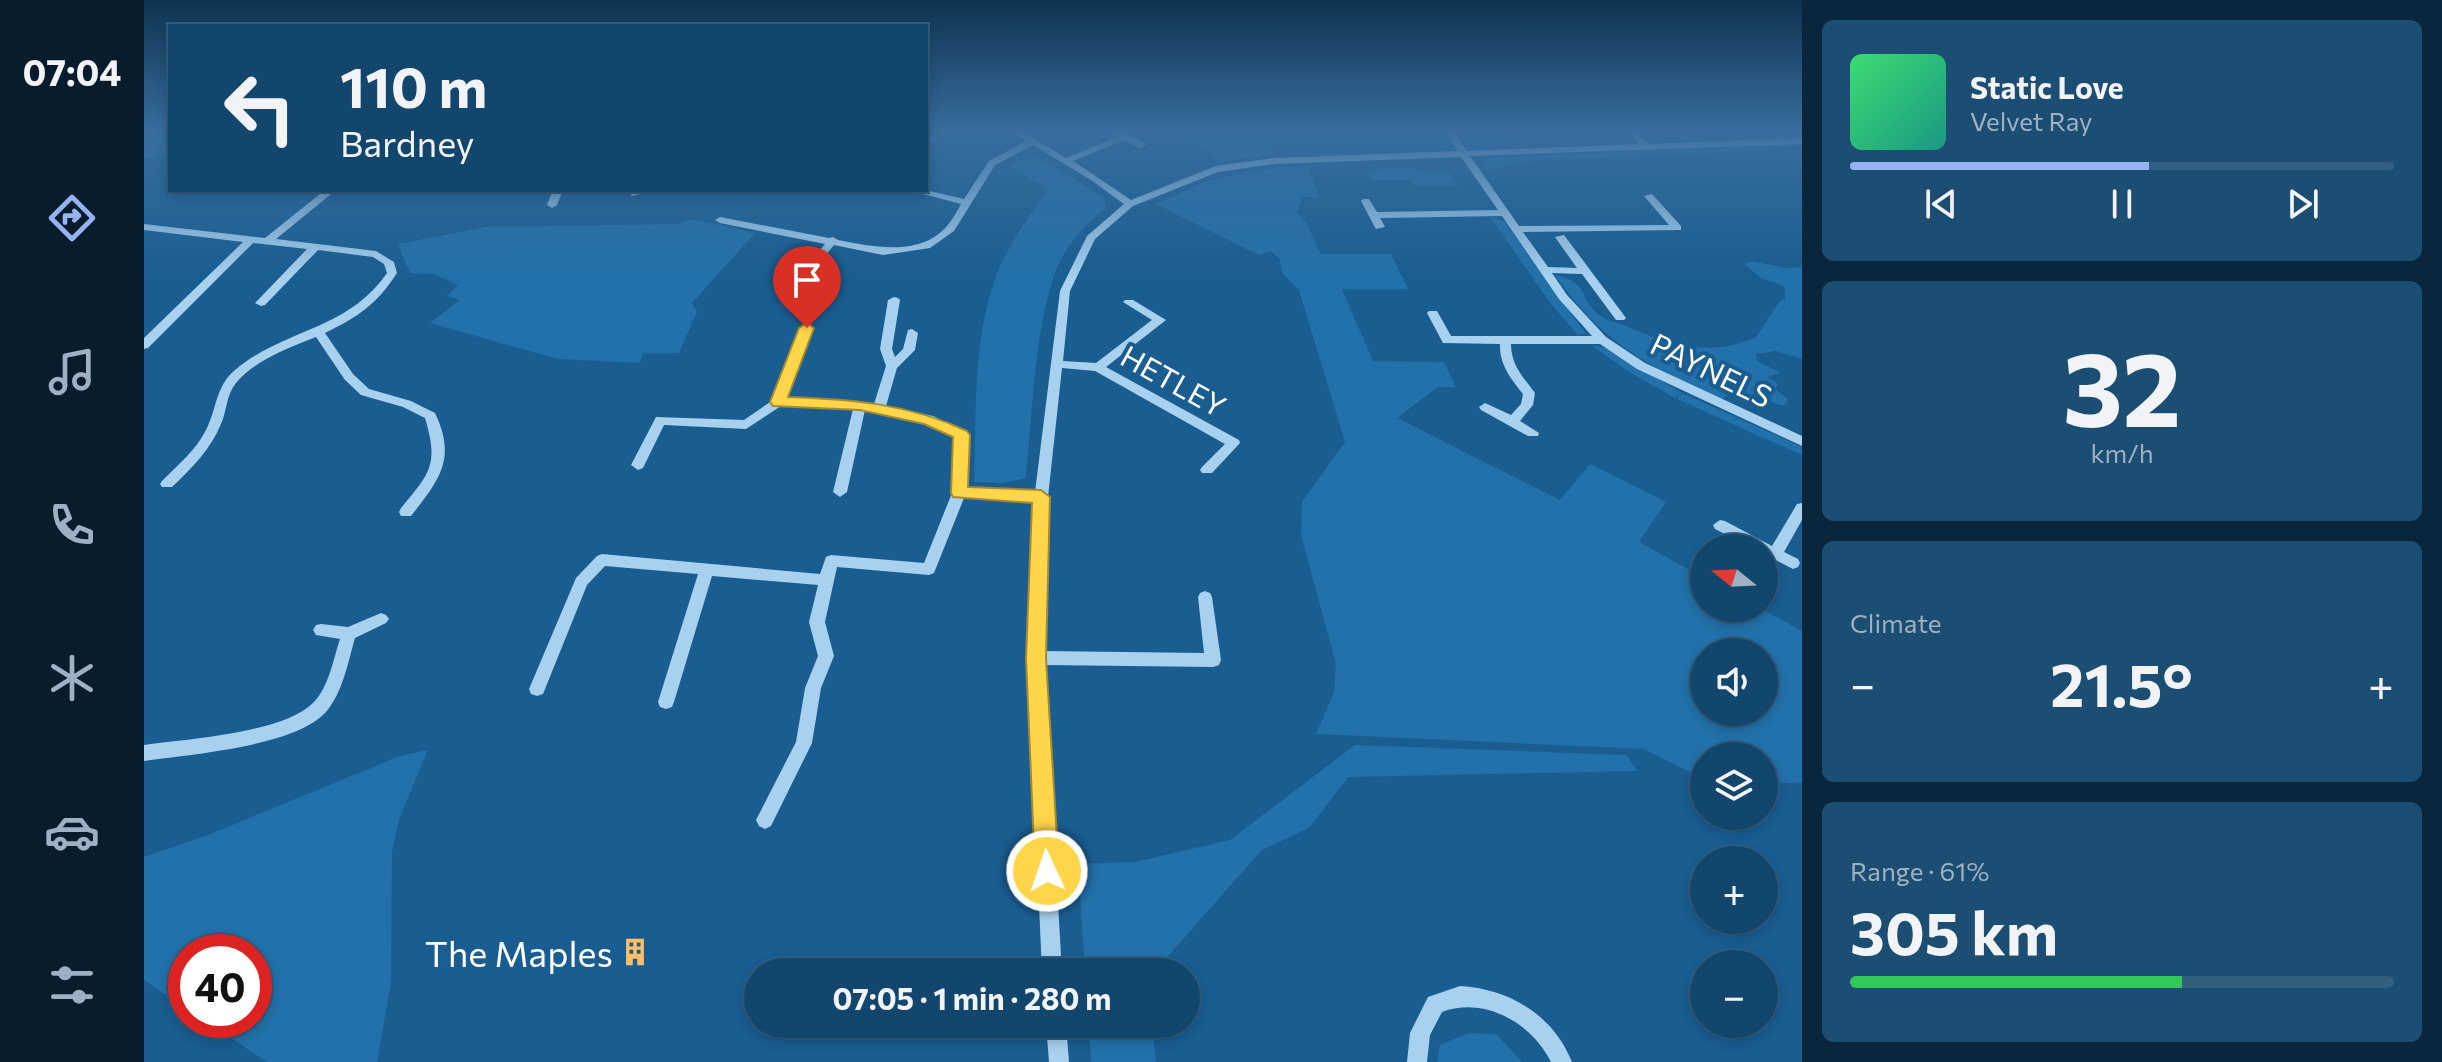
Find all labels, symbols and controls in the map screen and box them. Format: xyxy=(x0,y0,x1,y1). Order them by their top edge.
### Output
text: 07:04 xyxy=(23,49,121,93)
text: 110 m xyxy=(340,51,487,120)
icon: left xyxy=(208,56,312,160)
text: Static Love xyxy=(1970,68,2124,105)
text: Velvet Ray xyxy=(1970,105,2093,136)
text: Bardney xyxy=(340,120,474,164)
icon: previous xyxy=(1919,182,1963,226)
icon: pause xyxy=(2100,182,2144,226)
icon: next xyxy=(2281,182,2325,226)
icon: directions xyxy=(44,190,100,246)
pin xyxy=(773,246,841,328)
icon: arrive xyxy=(785,258,829,302)
text: 32 xyxy=(2062,321,2182,448)
street label: PAYNELS xyxy=(1645,324,1779,414)
street label: HETLEY xyxy=(1115,336,1233,424)
icon: music xyxy=(44,344,100,400)
text: km/h xyxy=(2090,437,2154,468)
icon: phone xyxy=(44,497,100,553)
north arrow xyxy=(1690,534,1778,622)
map controls xyxy=(1690,534,1778,1038)
text: Climate xyxy=(1850,607,1942,638)
button: sound xyxy=(1690,638,1778,726)
text: 21.5° xyxy=(2050,646,2193,719)
icon: climate xyxy=(44,650,100,706)
text: − xyxy=(1850,656,1875,710)
text: + xyxy=(2368,656,2394,710)
button: layers xyxy=(1690,742,1778,830)
icon: car xyxy=(44,804,100,860)
position arrow xyxy=(1005,829,1089,913)
button: + xyxy=(1690,846,1778,934)
text: Range · 61% xyxy=(1850,855,1989,886)
text: 305 km xyxy=(1850,894,2058,967)
place label: The Maples xyxy=(425,930,613,974)
speed limit sign: 40 xyxy=(168,934,272,1038)
building icon: The Maples xyxy=(620,937,650,967)
button: − xyxy=(1690,950,1778,1038)
icon: filters xyxy=(44,957,100,1013)
text: 07:05 · 1 min · 280 m xyxy=(833,979,1111,1016)

